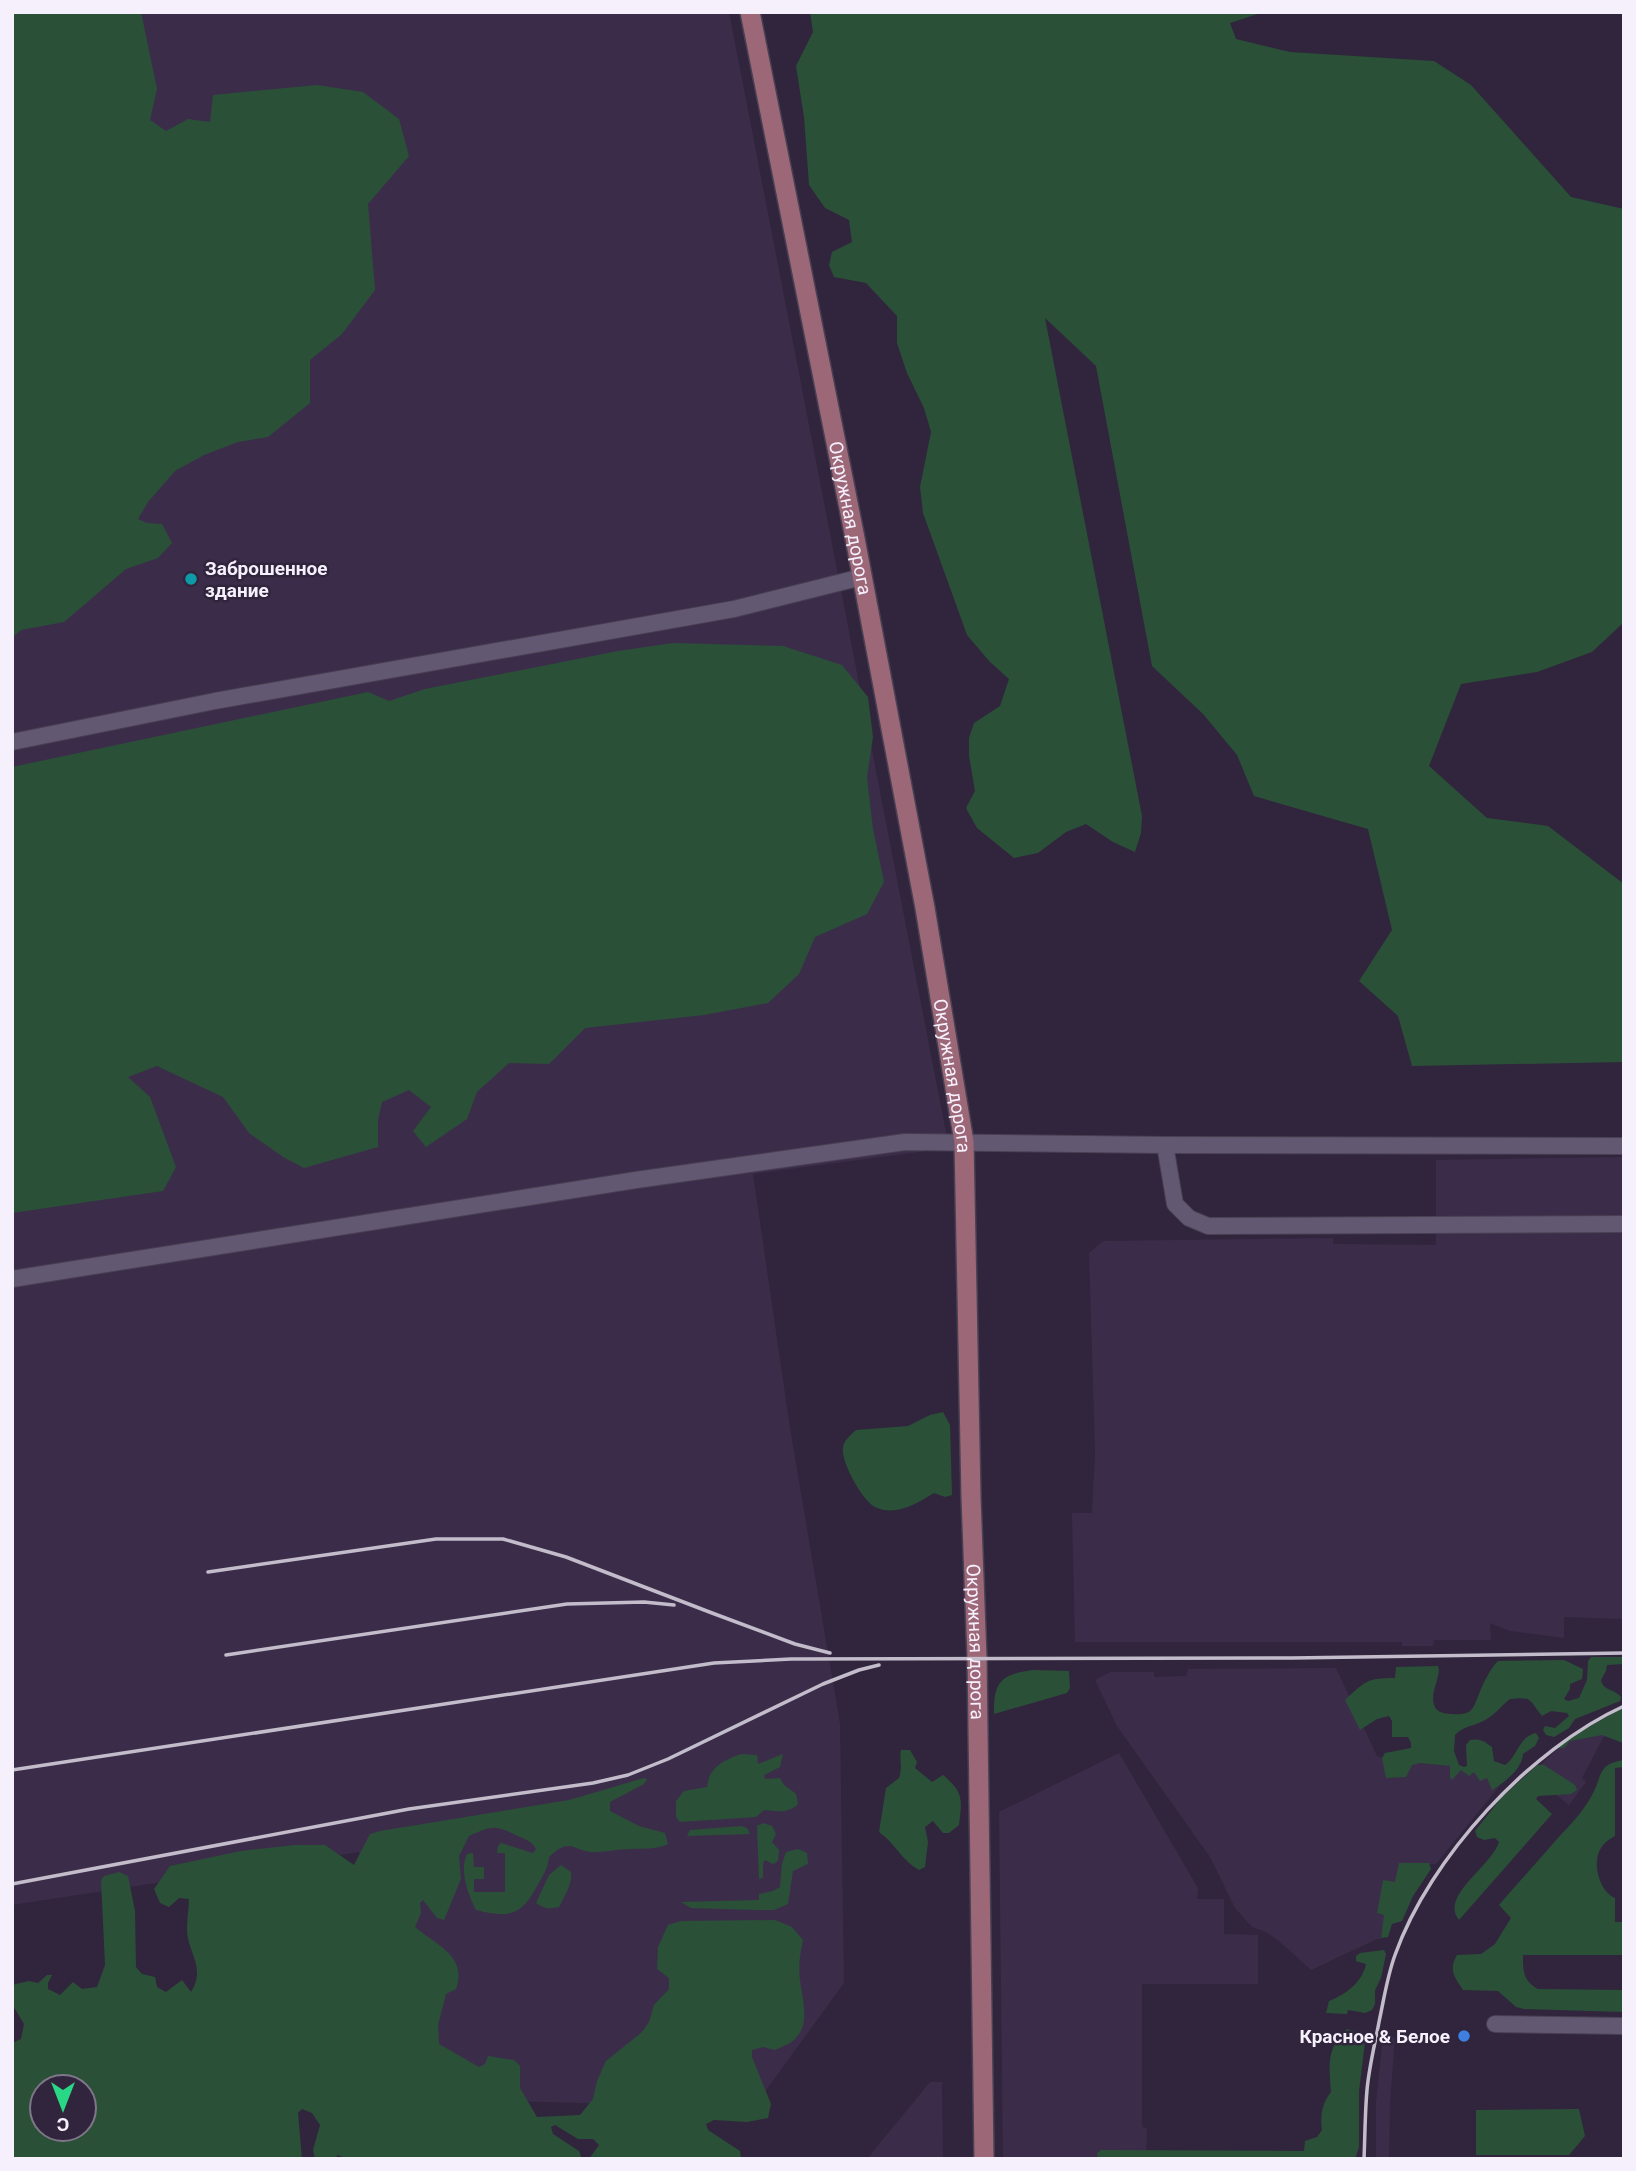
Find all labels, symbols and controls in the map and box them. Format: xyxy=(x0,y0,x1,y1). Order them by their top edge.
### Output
street label: Окружная дорога xyxy=(824,439,876,597)
place label: Заброшенное здание xyxy=(205,557,327,602)
marker: Заброшенное здание xyxy=(183,571,199,587)
street label: Окружная дорога xyxy=(928,997,975,1153)
street label: Окружная дорога xyxy=(961,1563,989,1720)
place label: Красное & Белое xyxy=(1299,2025,1450,2048)
marker: Красное & Белое xyxy=(1456,2028,1472,2044)
north arrow xyxy=(28,2073,98,2143)
text: С xyxy=(57,2113,69,2136)

